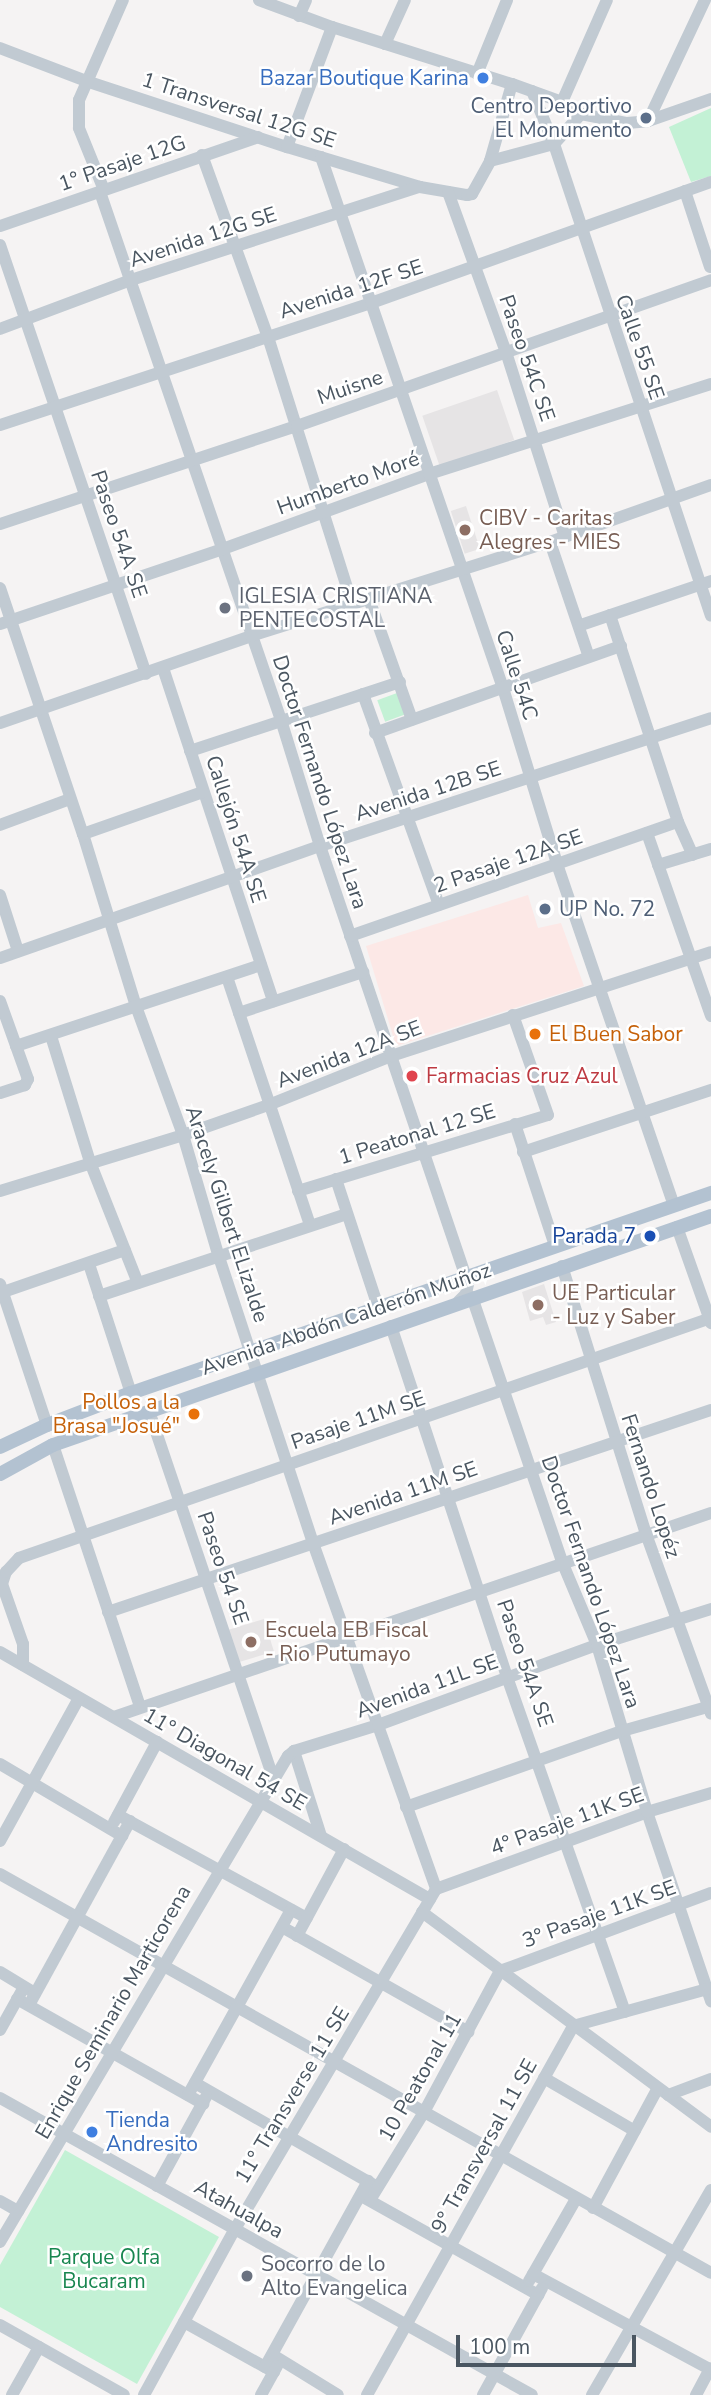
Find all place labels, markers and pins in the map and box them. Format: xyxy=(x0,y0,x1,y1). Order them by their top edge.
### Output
place label: Bazar Boutique Karina xyxy=(260,65,469,91)
marker: Bazar Boutique Karina xyxy=(475,70,491,86)
place label: Centro Deportivo El Monumento xyxy=(470,93,632,143)
marker: Centro Deportivo El Monumento xyxy=(638,110,654,126)
place label: CIBV - Caritas Alegres - MIES xyxy=(479,505,621,555)
marker: CIBV - Caritas Alegres - MIES xyxy=(457,522,473,538)
place label: IGLESIA CRISTIANA PENTECOSTAL xyxy=(239,583,432,633)
marker: IGLESIA CRISTIANA PENTECOSTAL xyxy=(217,600,233,616)
place label: UP No. 72 xyxy=(559,896,655,922)
marker: UP No. 72 xyxy=(537,901,553,917)
place label: El Buen Sabor xyxy=(549,1021,683,1047)
marker: El Buen Sabor xyxy=(527,1026,543,1042)
place label: Farmacias Cruz Azul xyxy=(426,1063,618,1089)
marker: Farmacias Cruz Azul xyxy=(404,1068,420,1084)
place label: Parada 7 xyxy=(552,1223,636,1249)
marker: Parada 7 xyxy=(642,1228,658,1244)
place label: UE Particular - Luz y Saber xyxy=(552,1280,676,1330)
marker: UE Particular - Luz y Saber xyxy=(530,1297,546,1313)
place label: Pollos a la Brasa "Josué" xyxy=(53,1389,180,1439)
marker: Pollos a la Brasa "Josué" xyxy=(186,1406,202,1422)
place label: Escuela EB Fiscal - Rio Putumayo xyxy=(265,1617,428,1667)
marker: Escuela EB Fiscal - Rio Putumayo xyxy=(243,1634,259,1650)
place label: Tienda Andresito xyxy=(106,2107,198,2157)
marker: Tienda Andresito xyxy=(84,2124,100,2140)
place label: Socorro de lo Alto Evangelica xyxy=(261,2251,408,2301)
marker: Socorro de lo Alto Evangelica xyxy=(239,2268,255,2284)

